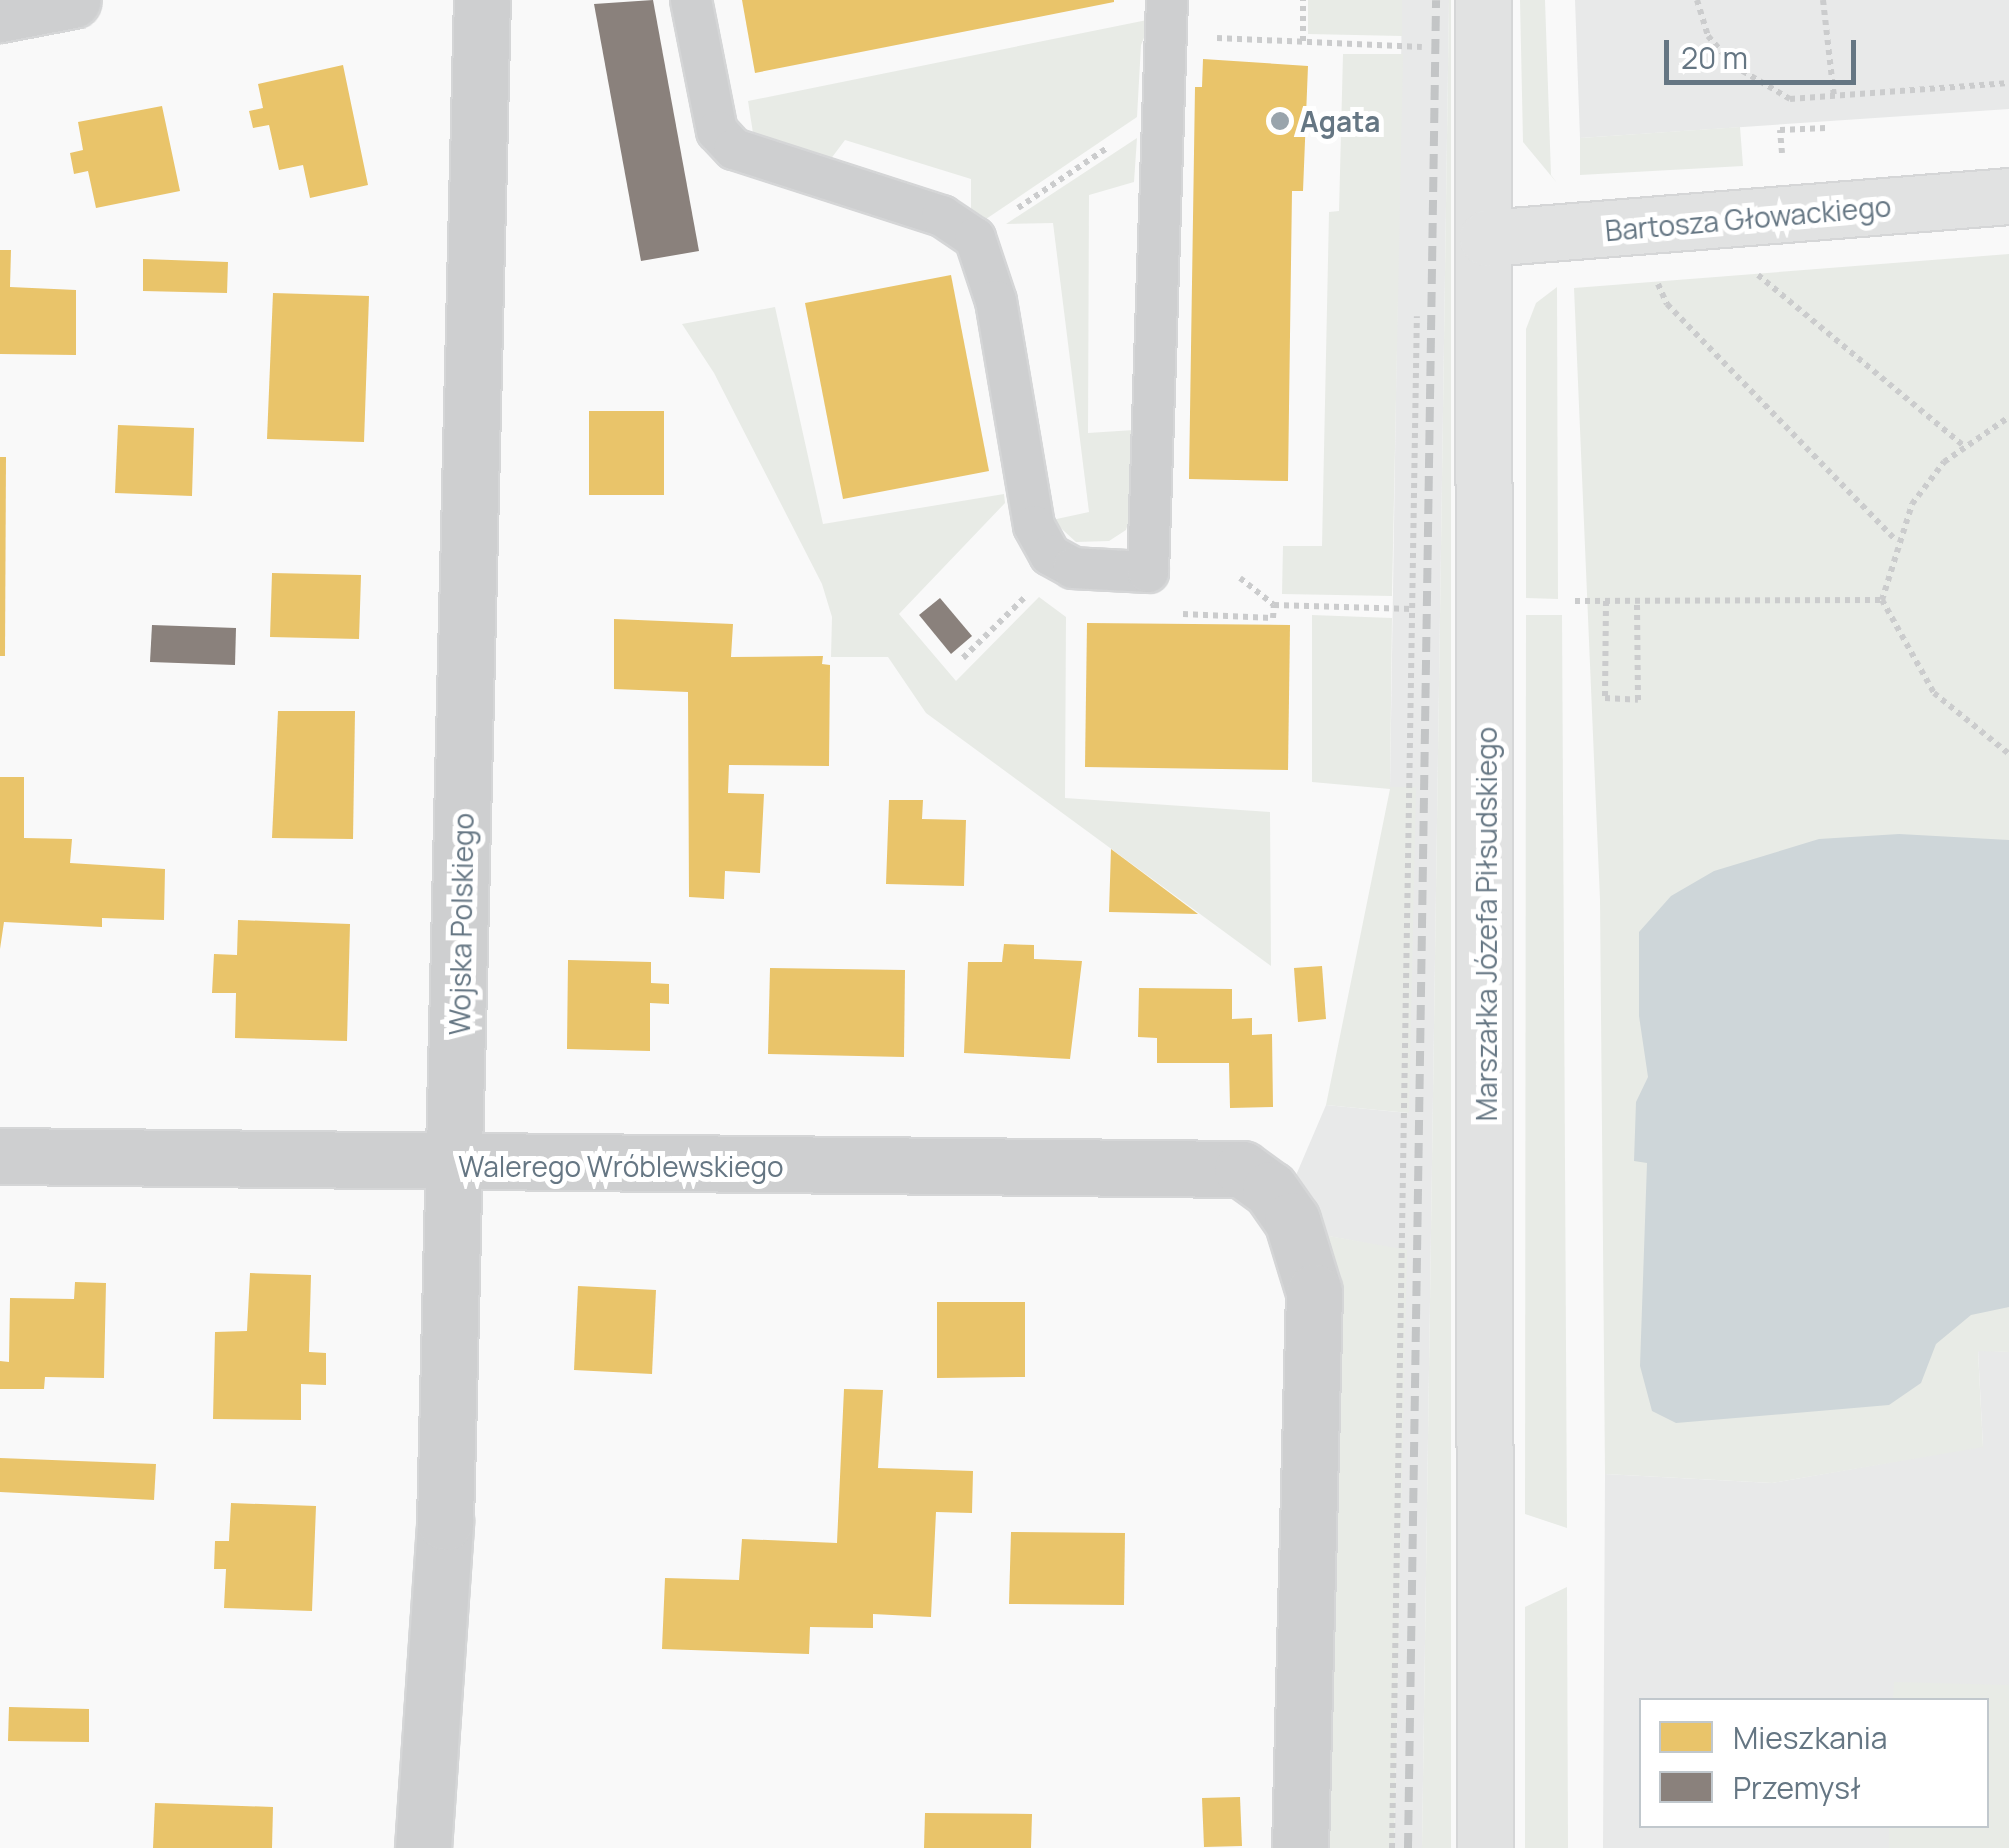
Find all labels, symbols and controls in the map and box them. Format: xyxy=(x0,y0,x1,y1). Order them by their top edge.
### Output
scale bar xyxy=(1669,20,1862,82)
text: 20 m xyxy=(1681,37,1748,78)
place label: Agata xyxy=(1300,104,1380,138)
marker: Agata xyxy=(1269,110,1291,132)
street label: Bartosza Głowackiego xyxy=(1604,189,1892,247)
street label: Marszałka Józefa Piłsudskiego xyxy=(1469,727,1503,1121)
street label: Wojska Polskiego xyxy=(442,813,480,1035)
street label: Walerego Wróblewskiego xyxy=(458,1149,784,1183)
legend xyxy=(1639,1698,1989,1828)
text: Mieszkania xyxy=(1733,1717,1887,1758)
text: Przemysł xyxy=(1733,1767,1861,1808)

